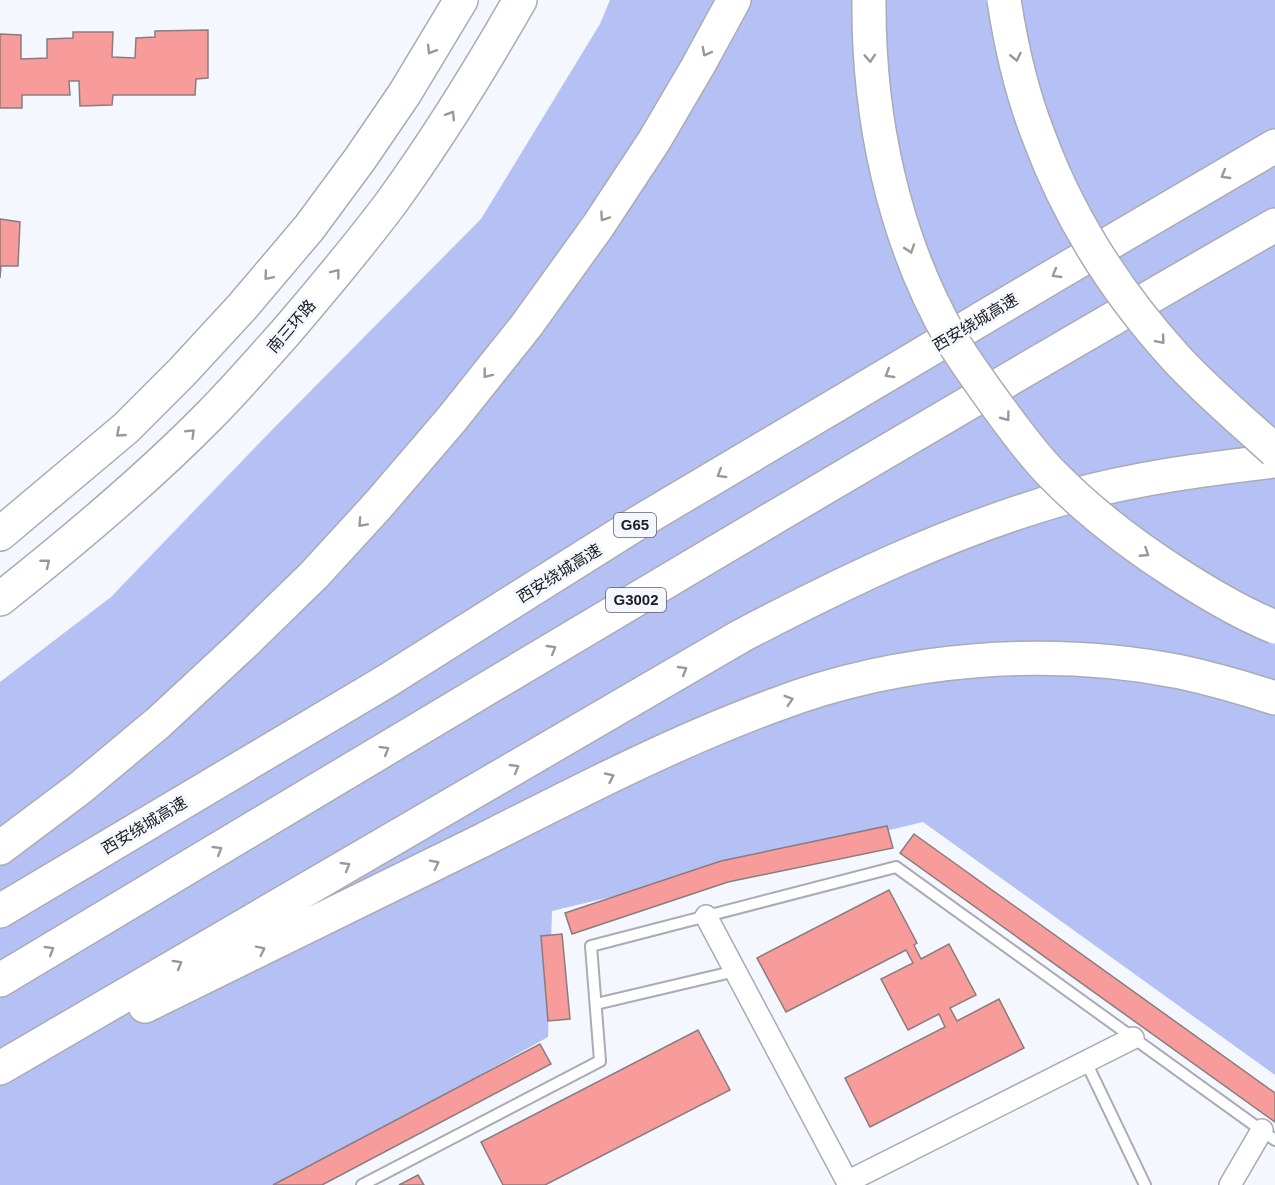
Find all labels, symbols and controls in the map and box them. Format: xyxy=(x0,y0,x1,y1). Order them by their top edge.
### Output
one-way arrow xyxy=(426,44,438,54)
one-way arrow xyxy=(702,45,713,56)
one-way arrow xyxy=(1008,52,1021,62)
one-way arrow xyxy=(864,54,877,63)
one-way arrow xyxy=(443,111,454,122)
one-way arrow xyxy=(1220,168,1231,180)
one-way arrow xyxy=(600,211,611,222)
one-way arrow xyxy=(902,243,915,254)
one-way arrow xyxy=(1052,266,1062,278)
one-way arrow xyxy=(264,269,275,280)
one-way arrow xyxy=(328,269,339,280)
street label: 西安绕城高速 xyxy=(930,290,1021,354)
street label: 南三环路 xyxy=(264,297,319,356)
one-way arrow xyxy=(1153,333,1164,344)
one-way arrow xyxy=(885,366,895,378)
one-way arrow xyxy=(484,367,495,378)
one-way arrow xyxy=(999,411,1010,422)
one-way arrow xyxy=(116,426,127,437)
one-way arrow xyxy=(184,430,195,441)
one-way arrow xyxy=(717,466,727,478)
road number: G65 xyxy=(614,513,656,537)
one-way arrow xyxy=(358,516,369,527)
street label: 西安绕城高速 xyxy=(514,541,604,606)
one-way arrow xyxy=(1138,546,1149,557)
one-way arrow xyxy=(39,559,50,570)
road number: G3002 xyxy=(606,588,666,612)
one-way arrow xyxy=(546,645,556,657)
one-way arrow xyxy=(677,666,687,677)
one-way arrow xyxy=(783,695,794,707)
one-way arrow xyxy=(379,745,389,757)
one-way arrow xyxy=(509,764,519,775)
one-way arrow xyxy=(604,772,615,784)
street label: 西安绕城高速 xyxy=(99,793,190,857)
one-way arrow xyxy=(212,845,222,857)
one-way arrow xyxy=(429,859,440,871)
one-way arrow xyxy=(340,862,350,873)
one-way arrow xyxy=(44,945,54,957)
one-way arrow xyxy=(254,945,265,957)
one-way arrow xyxy=(172,960,182,972)

